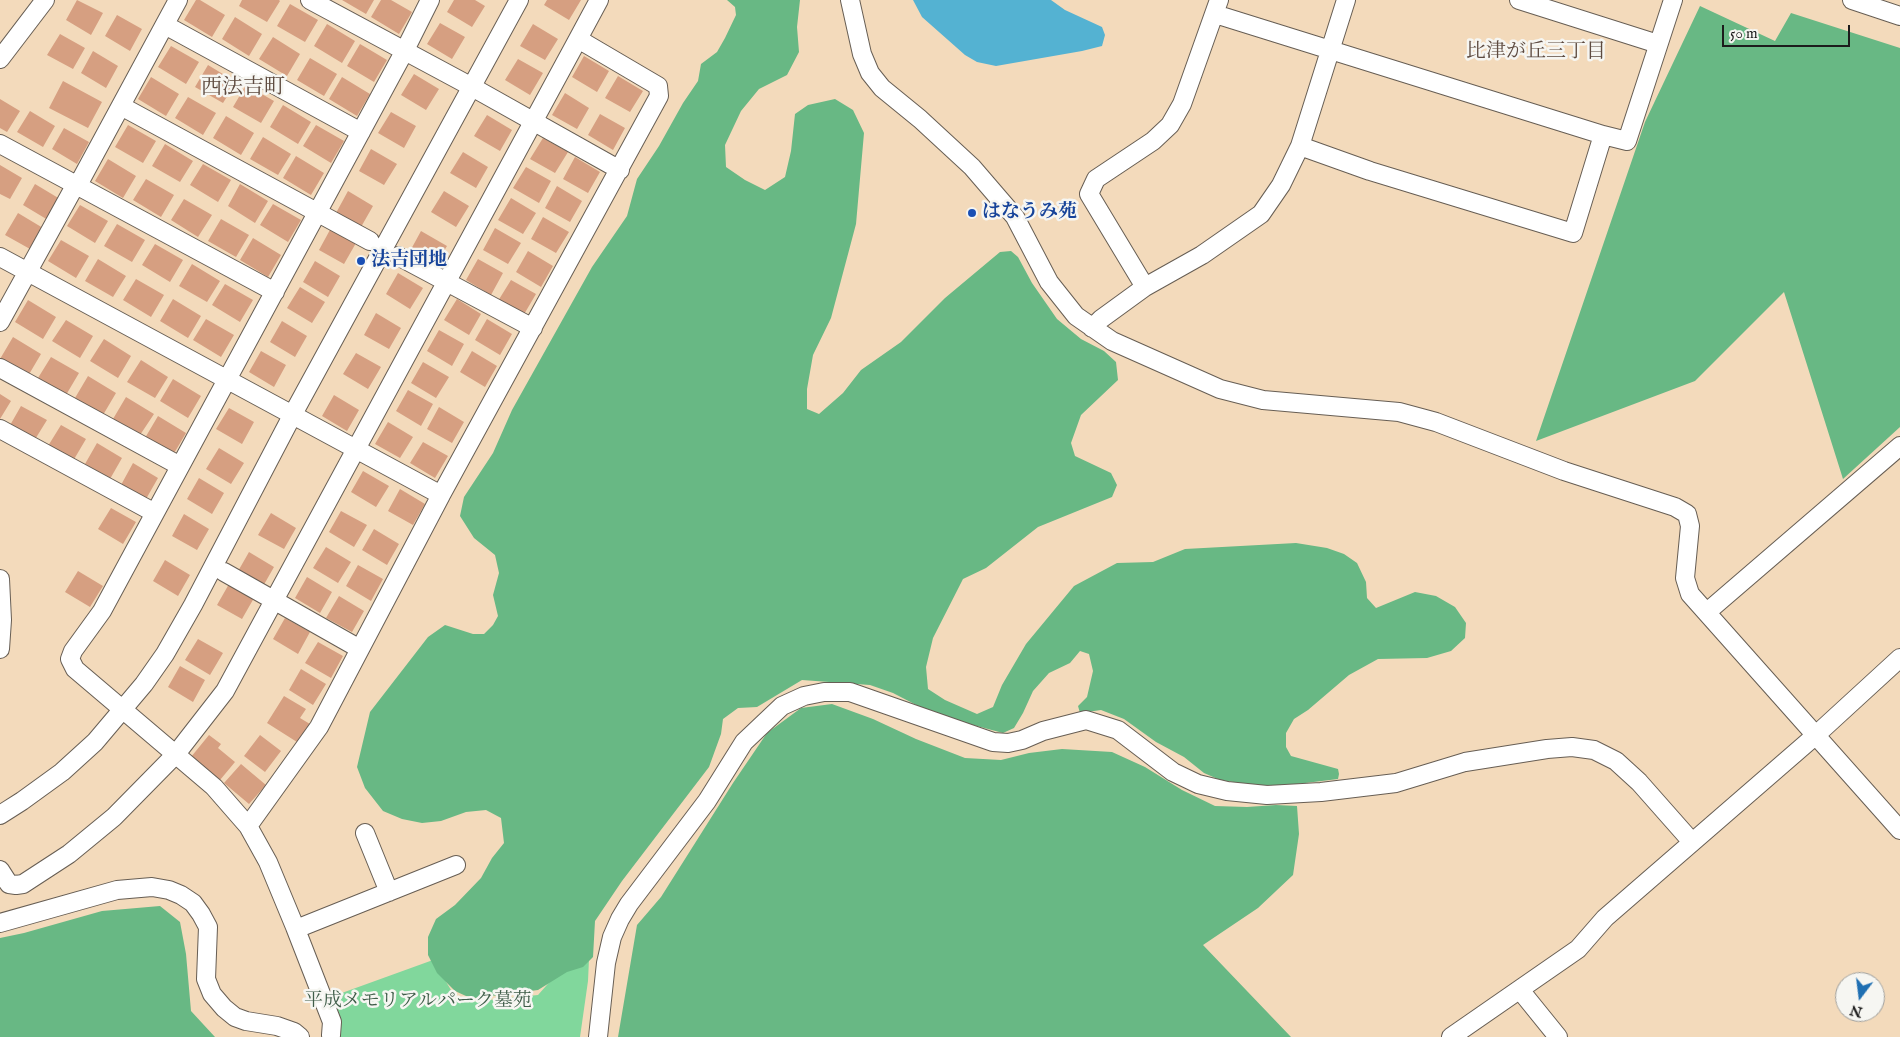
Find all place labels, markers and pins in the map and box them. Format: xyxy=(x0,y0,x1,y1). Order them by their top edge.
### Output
place label: はなうみ苑 xyxy=(982,202,1077,224)
marker: はなうみ苑 xyxy=(966,207,978,219)
place label: 法吉団地 xyxy=(371,250,447,272)
marker: 法吉団地 xyxy=(355,255,367,267)

